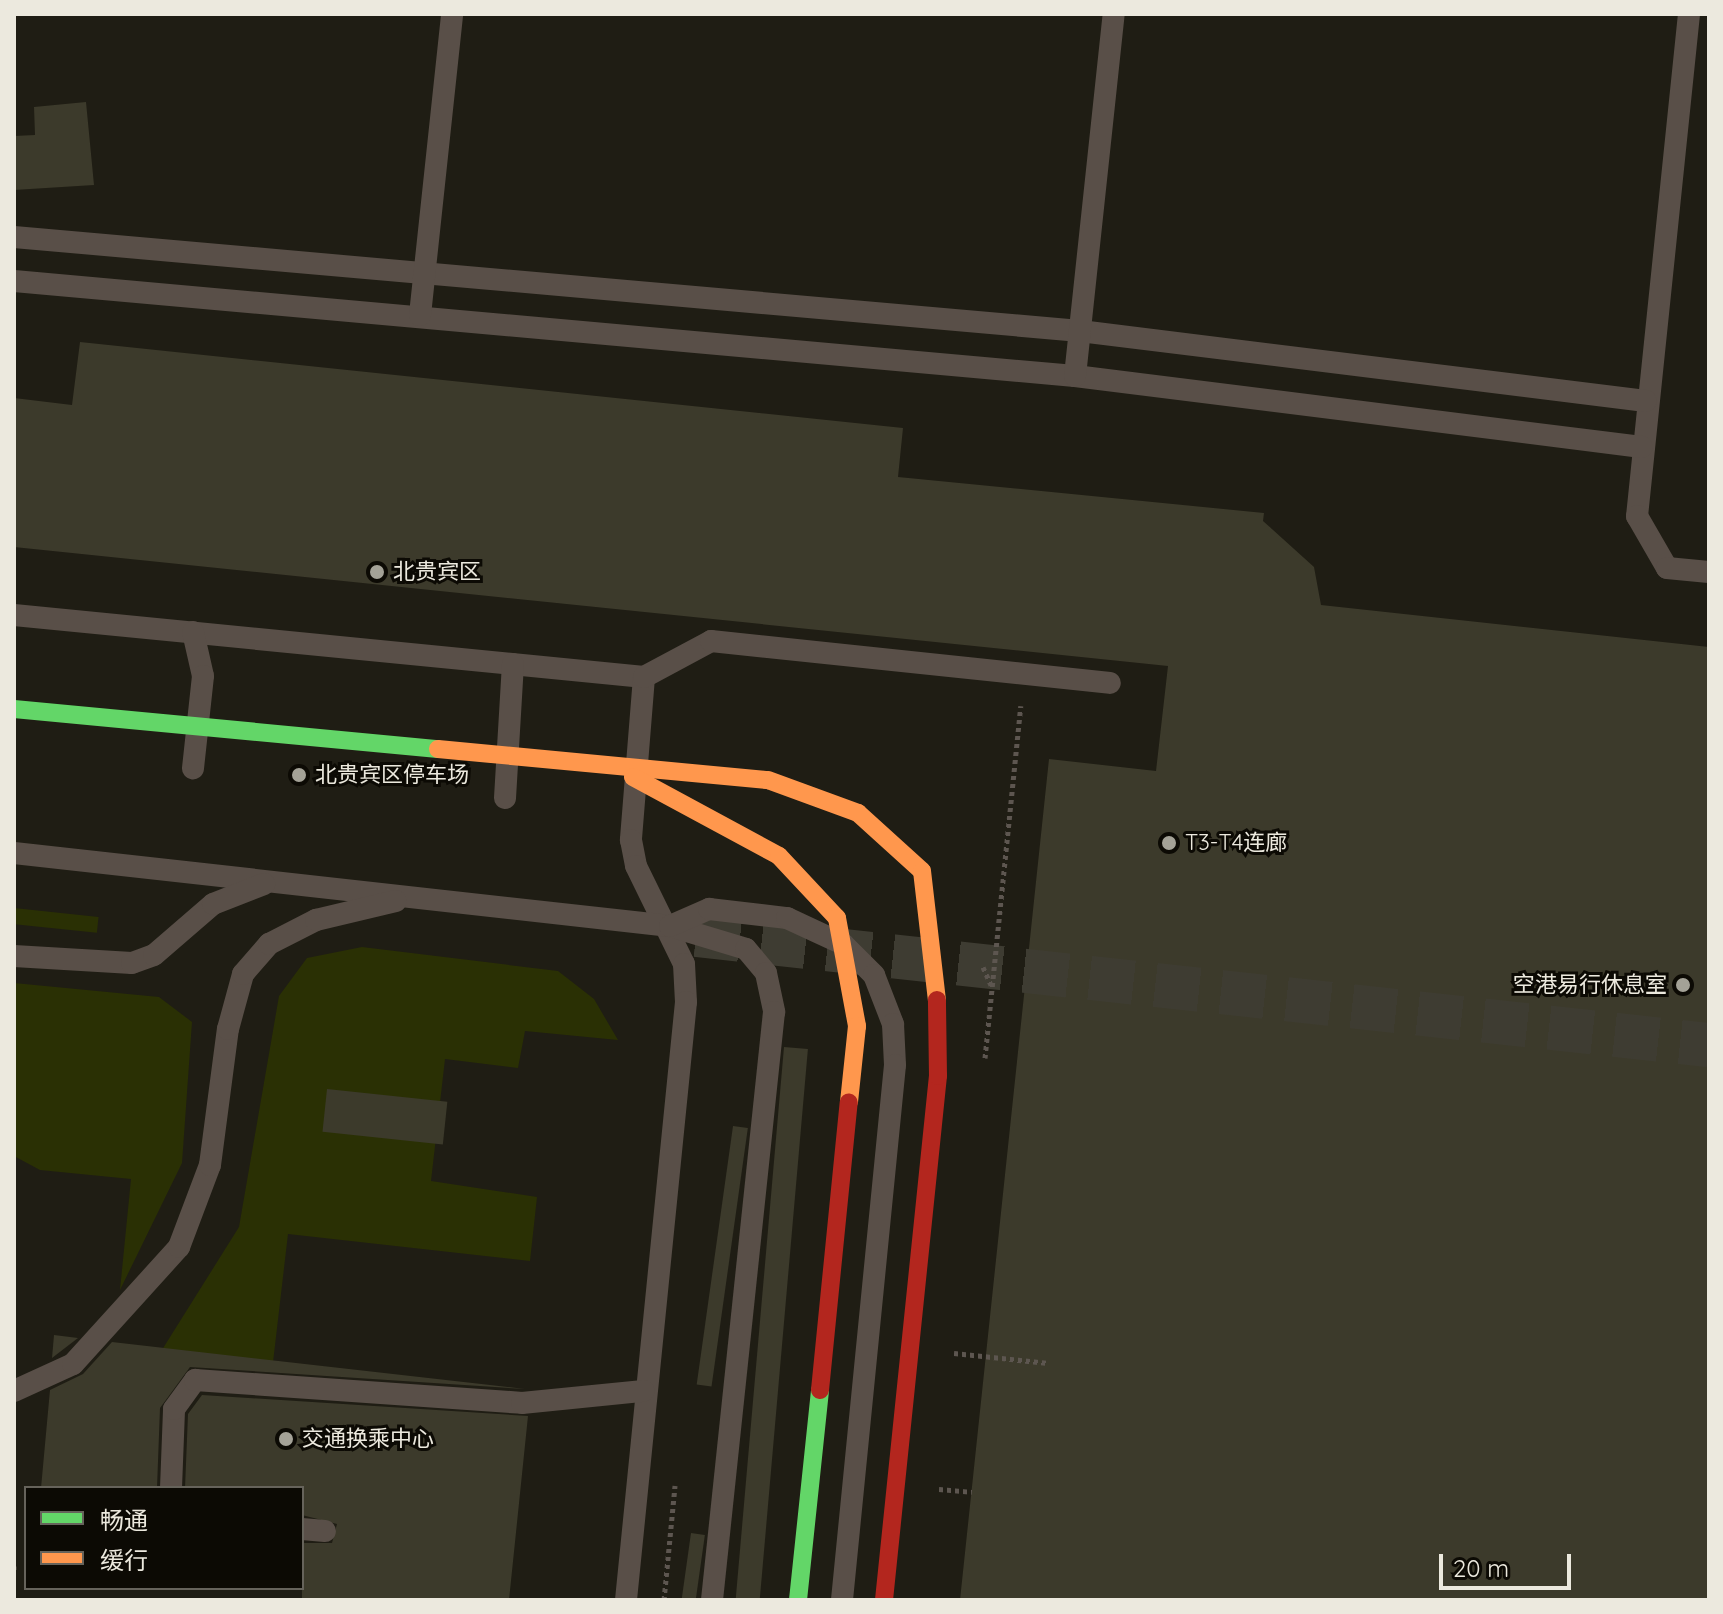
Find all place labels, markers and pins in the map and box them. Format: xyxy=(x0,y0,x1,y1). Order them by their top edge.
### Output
place label: 北贵宾区 xyxy=(393,559,481,585)
marker: 北贵宾区 xyxy=(368,563,386,581)
place label: 北贵宾区停车场 xyxy=(315,762,469,788)
marker: 北贵宾区停车场 xyxy=(290,766,308,784)
place label: T3-T4连廊 xyxy=(1185,830,1287,856)
marker: T3-T4连廊 xyxy=(1160,834,1178,852)
place label: 空港易行休息室 xyxy=(1513,972,1667,998)
marker: 空港易行休息室 xyxy=(1674,976,1692,994)
place label: 交通换乘中心 xyxy=(302,1426,434,1452)
marker: 交通换乘中心 xyxy=(277,1430,295,1448)

